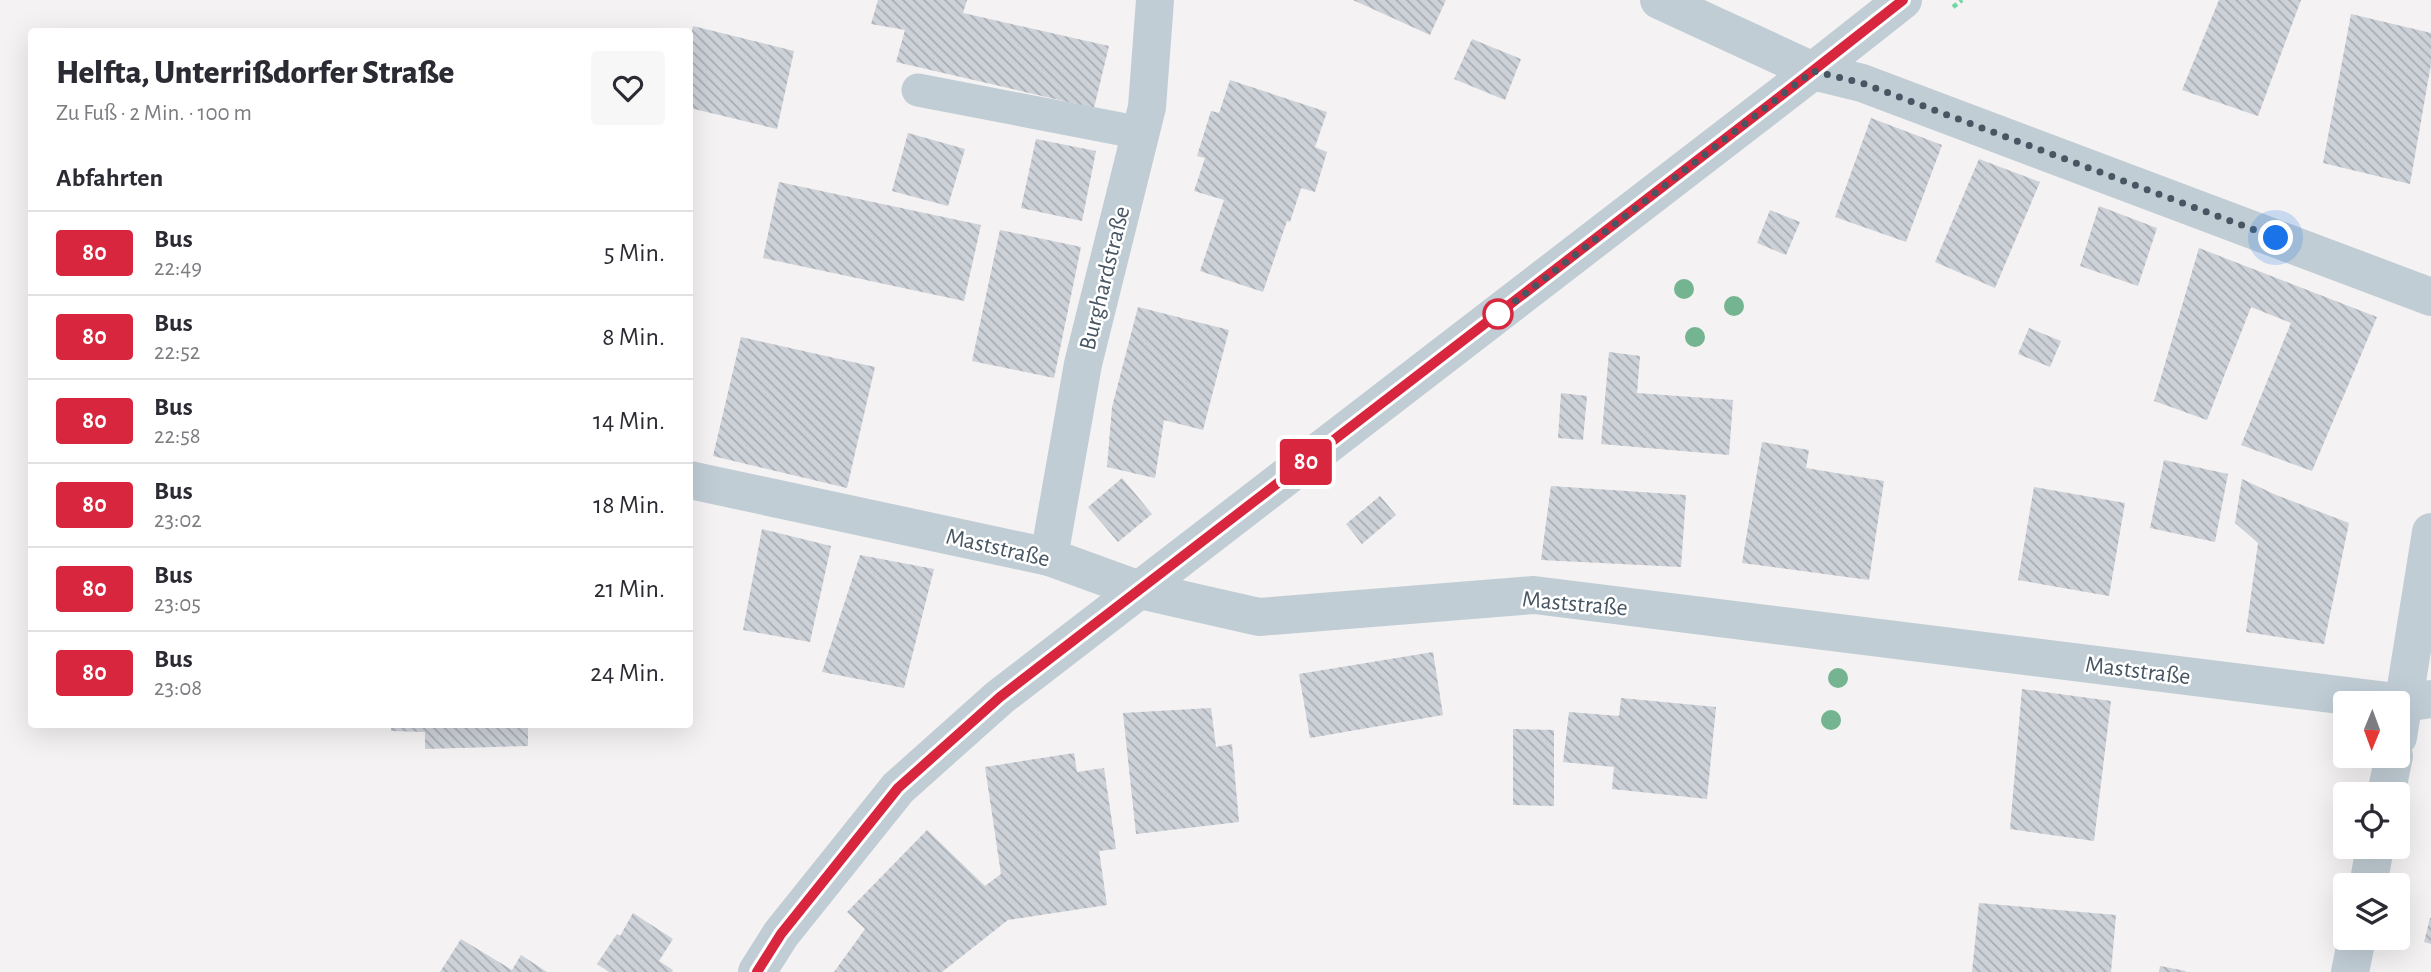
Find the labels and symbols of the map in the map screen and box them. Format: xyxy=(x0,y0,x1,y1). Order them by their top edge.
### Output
street label: Burghardstraße xyxy=(1076,204,1134,353)
your location xyxy=(2258,220,2293,255)
unlabelled marker xyxy=(1483,299,1513,329)
line badge: 80 xyxy=(1274,439,1338,485)
street label: Maststraße xyxy=(944,524,1052,572)
street label: Maststraße xyxy=(1521,587,1629,621)
street label: Maststraße xyxy=(2084,653,2192,689)
north arrow xyxy=(2333,691,2410,768)

